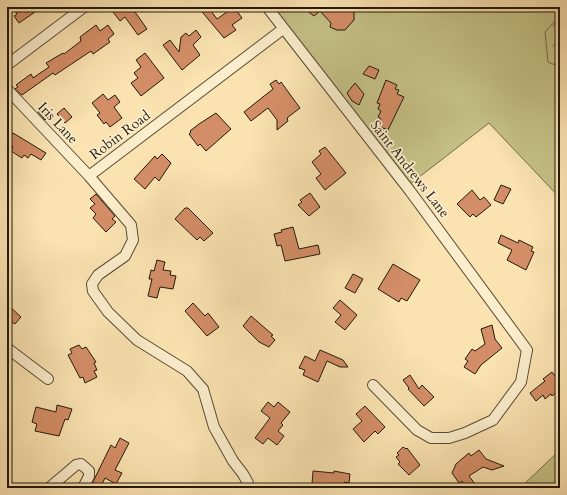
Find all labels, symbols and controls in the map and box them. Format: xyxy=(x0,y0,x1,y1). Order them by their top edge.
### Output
street label: Iris Lane xyxy=(34,98,82,148)
street label: Robin Road xyxy=(86,106,155,164)
street label: Saint Andrews Lane xyxy=(366,116,454,222)

